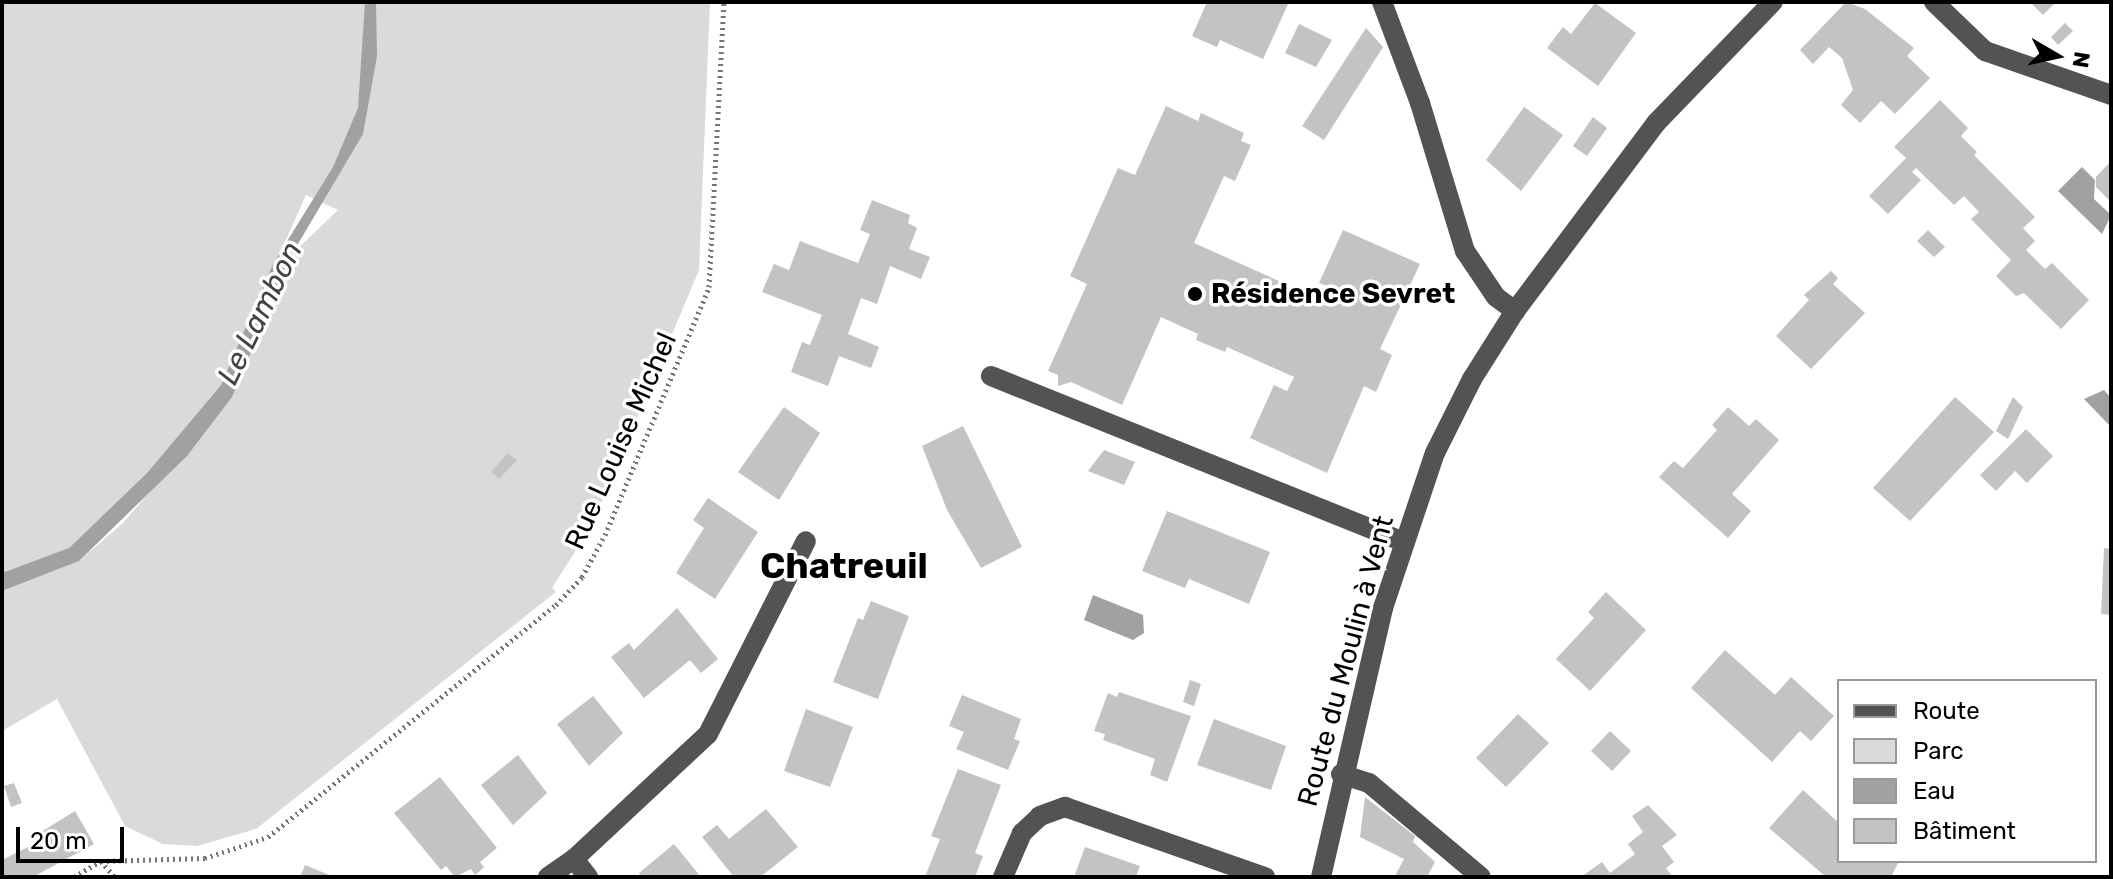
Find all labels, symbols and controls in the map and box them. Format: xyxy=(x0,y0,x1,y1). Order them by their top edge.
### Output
north arrow xyxy=(2017,16,2097,96)
text: N xyxy=(2067,50,2096,70)
water label: Le Lambon xyxy=(210,236,310,390)
place label: Résidence Sevret xyxy=(1211,277,1455,311)
marker: Résidence Sevret xyxy=(1186,285,1204,303)
street label: Rue Louise Michel xyxy=(558,327,684,555)
street label: Route du Moulin à Vent xyxy=(1291,512,1401,810)
district label: Chatreuil xyxy=(760,544,928,588)
legend xyxy=(1837,679,2097,863)
text: Route xyxy=(1913,697,1980,725)
text: Parc xyxy=(1913,737,1964,765)
text: Eau xyxy=(1913,777,1955,805)
scale bar xyxy=(20,811,128,861)
text: Bâtiment xyxy=(1913,817,2016,845)
text: 20 m xyxy=(30,827,87,855)

